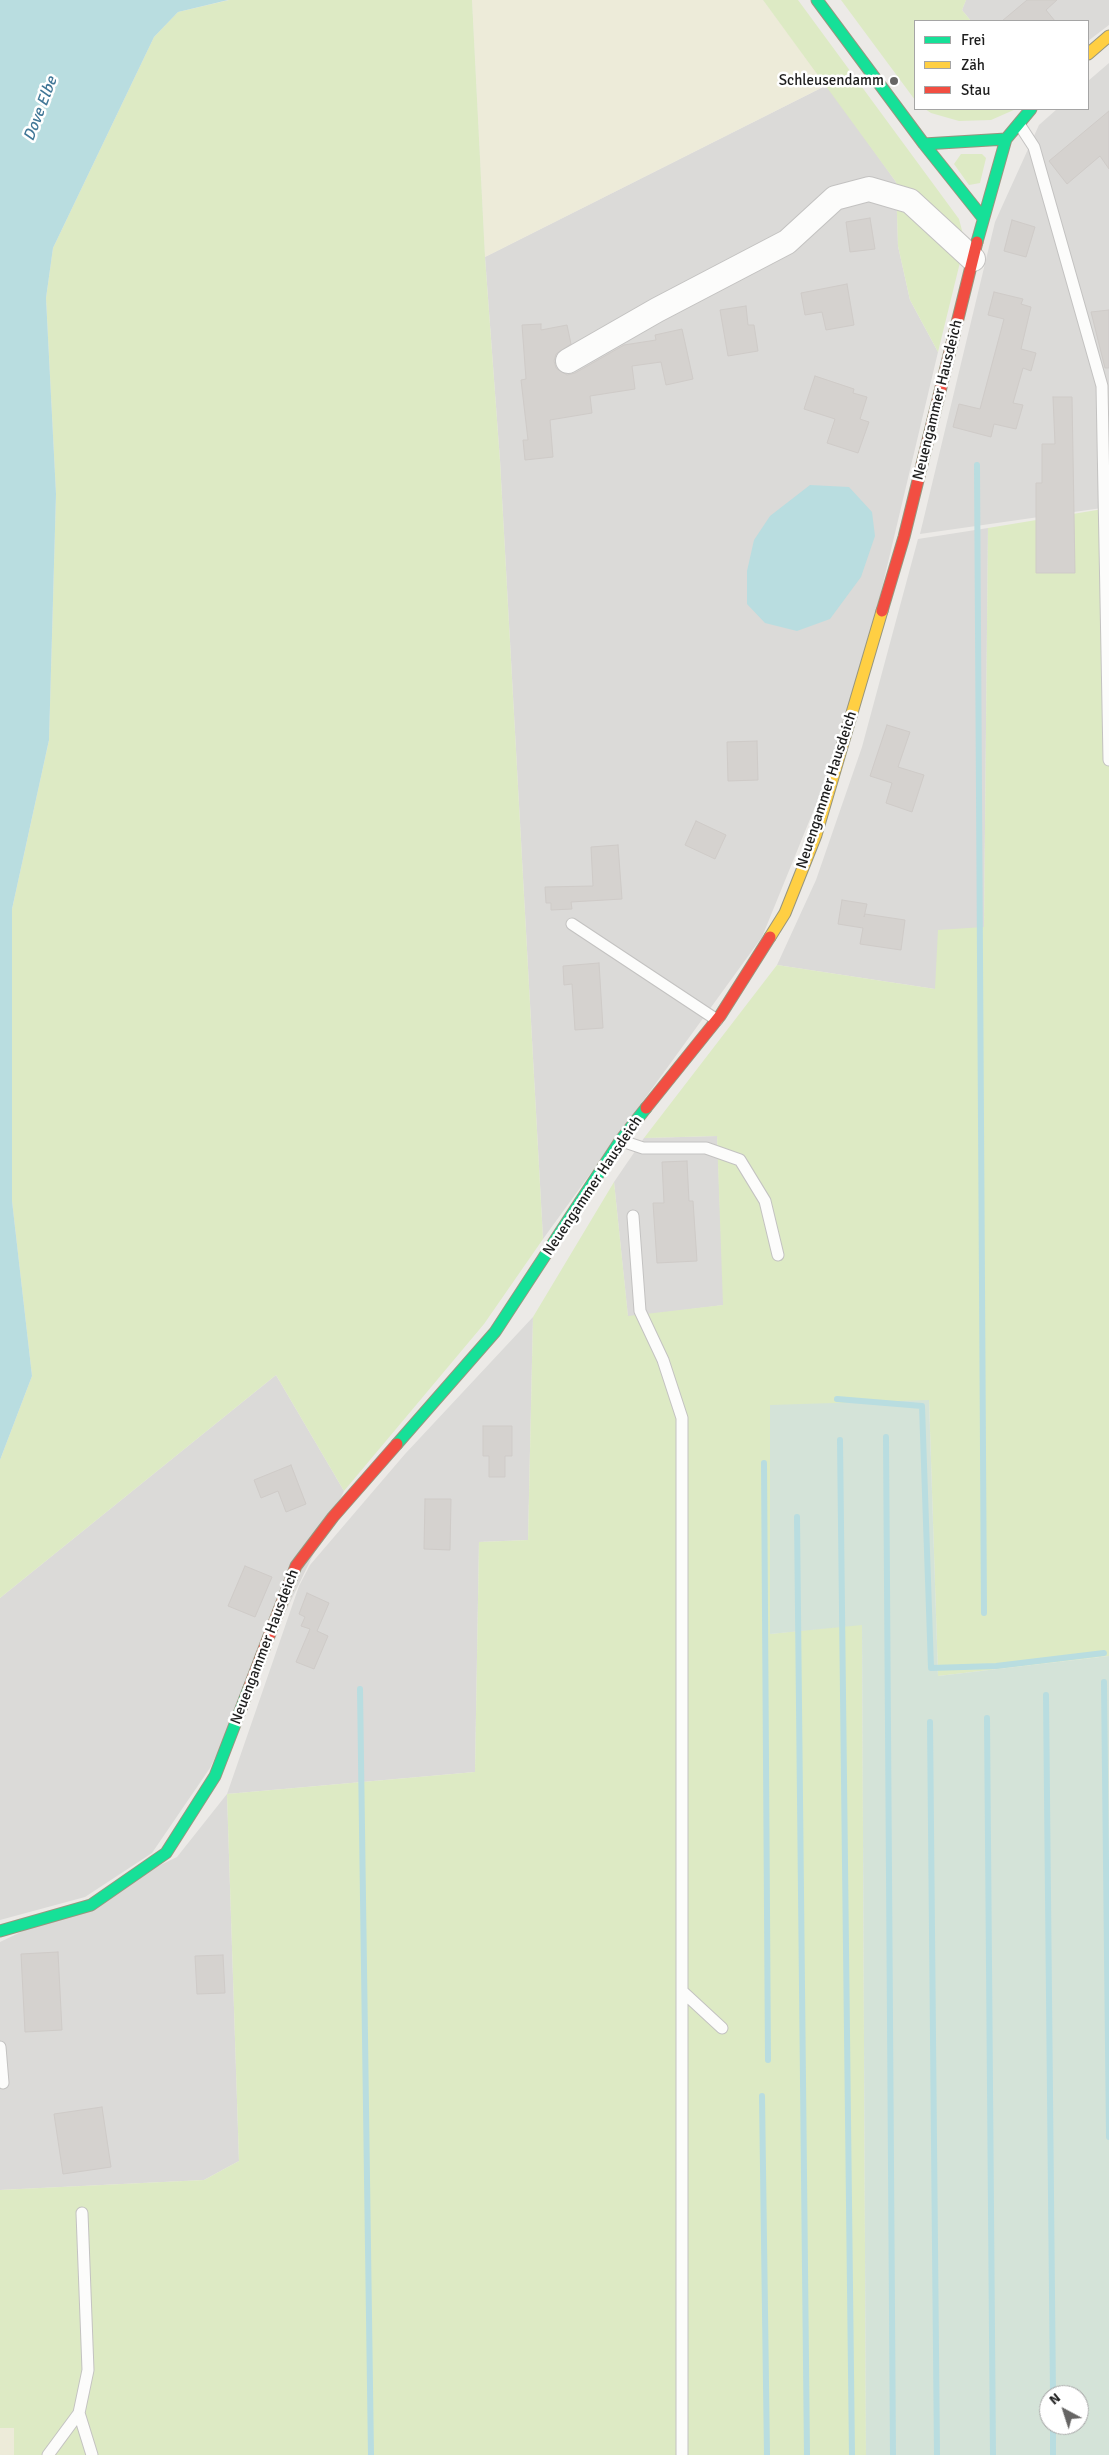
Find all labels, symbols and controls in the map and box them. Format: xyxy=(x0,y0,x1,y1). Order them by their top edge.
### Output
legend xyxy=(914,20,1089,110)
text: Frei xyxy=(961,31,985,49)
text: Zäh xyxy=(961,56,985,74)
place label: Schleusendamm xyxy=(779,72,884,90)
water label: Dove Elbe xyxy=(20,74,62,144)
marker: Schleusendamm xyxy=(888,75,900,87)
text: Stau xyxy=(961,81,990,99)
street label: Neuengammer Hausdeich xyxy=(909,318,967,482)
street label: Neuengammer Hausdeich xyxy=(793,709,861,871)
street label: Neuengammer Hausdeich xyxy=(540,1113,646,1259)
street label: Neuengammer Hausdeich xyxy=(227,1567,303,1727)
north arrow xyxy=(1039,2385,1089,2435)
text: N xyxy=(1045,2389,1064,2409)

